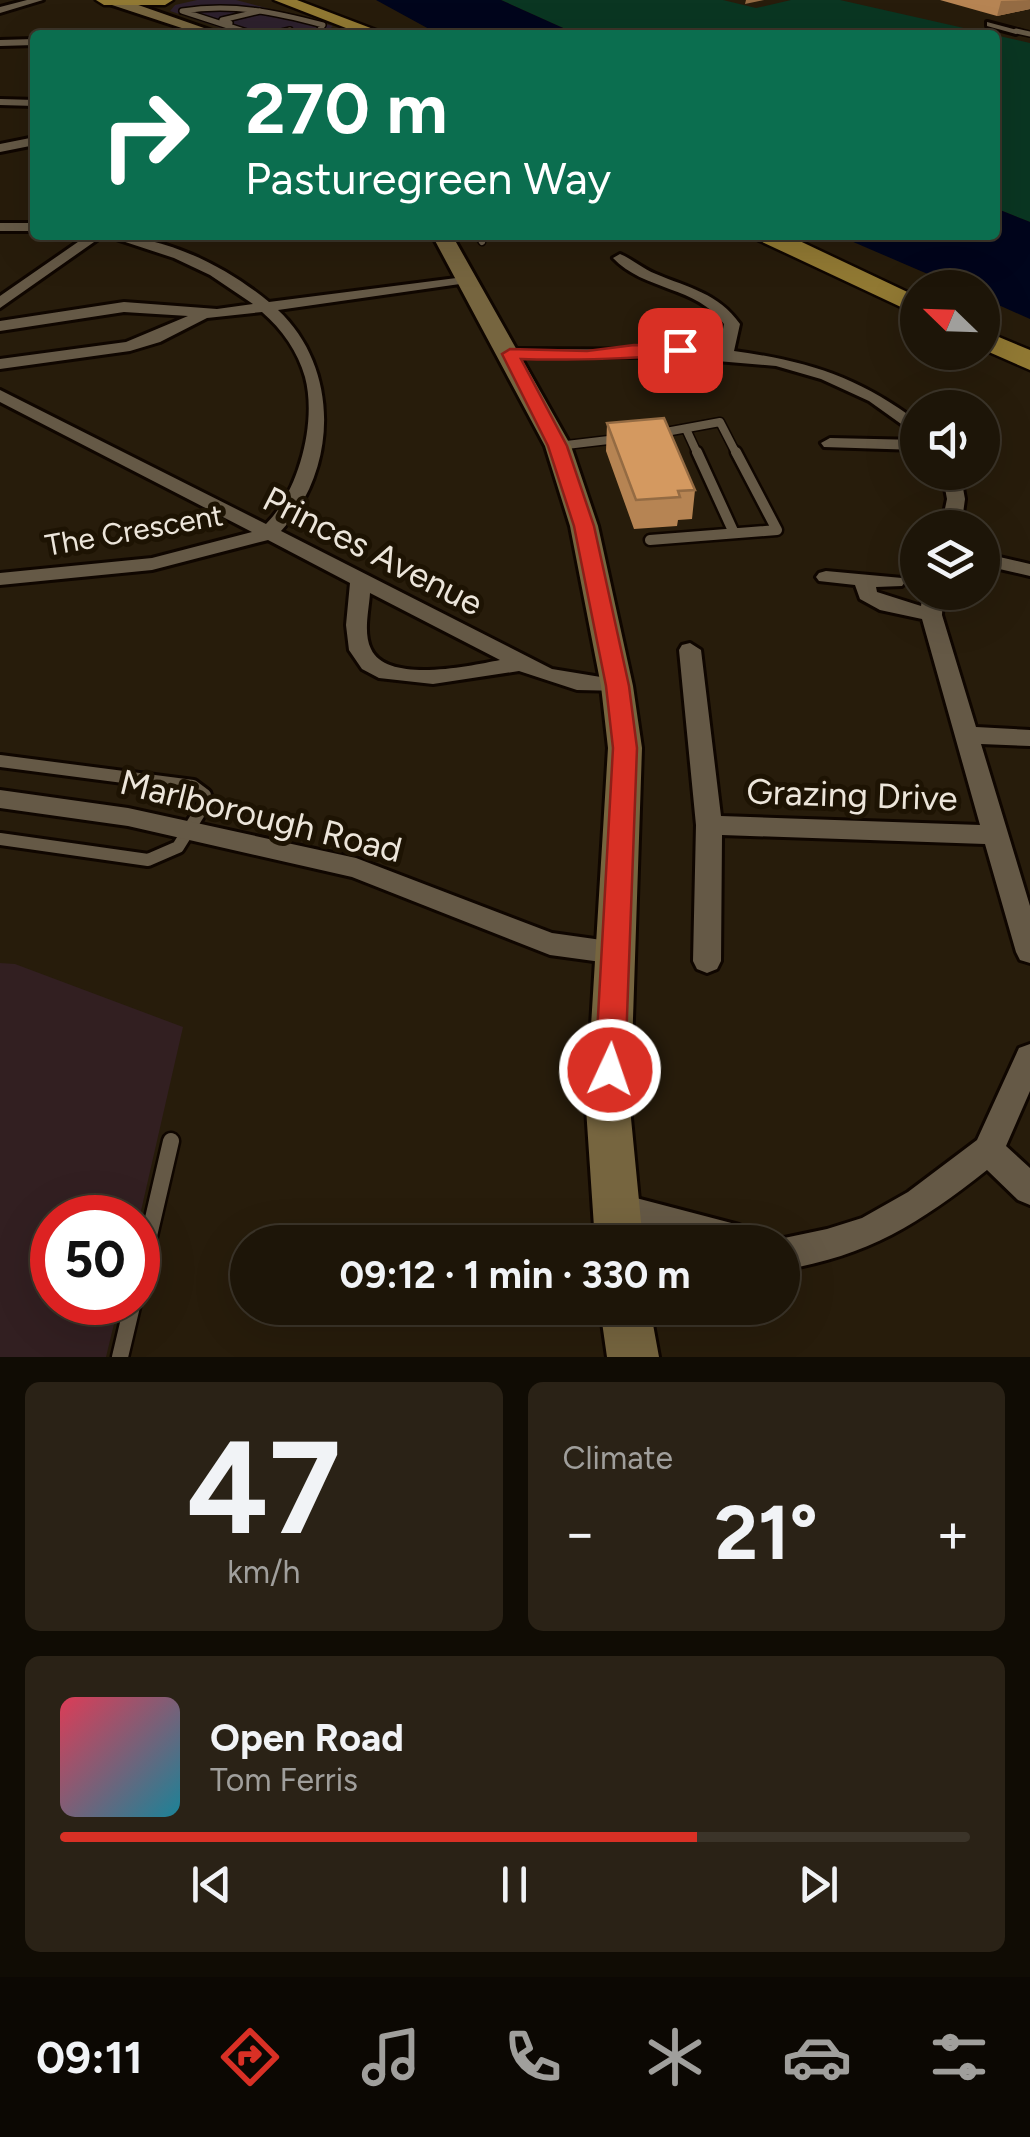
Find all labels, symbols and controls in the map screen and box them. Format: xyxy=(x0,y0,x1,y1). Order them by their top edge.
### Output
text: 270 m xyxy=(245,66,448,151)
icon: right xyxy=(80,70,210,200)
text: Pasturegreen Way xyxy=(245,151,611,205)
north arrow xyxy=(900,270,1000,370)
map controls xyxy=(900,270,1000,610)
pin xyxy=(638,308,723,393)
icon: arrive xyxy=(653,323,708,378)
button: sound xyxy=(900,390,1000,490)
street label: Princes Avenue xyxy=(256,478,490,624)
street label: The Crescent xyxy=(42,496,226,564)
button: layers xyxy=(900,510,1000,610)
street label: Marlborough Road xyxy=(116,761,406,871)
street label: Grazing Drive xyxy=(746,770,958,820)
position arrow xyxy=(558,1018,662,1122)
speed limit sign: 50 xyxy=(30,1195,160,1325)
text: 09:12 · 1 min · 330 m xyxy=(340,1252,690,1298)
text: 47 xyxy=(186,1410,341,1566)
text: Climate xyxy=(563,1439,673,1477)
text: 21° xyxy=(715,1488,818,1578)
text: − xyxy=(563,1500,597,1566)
text: + xyxy=(936,1500,970,1566)
text: km/h xyxy=(227,1553,300,1591)
text: Open Road xyxy=(210,1715,404,1761)
text: Tom Ferris xyxy=(210,1761,358,1799)
icon: previous xyxy=(184,1857,239,1912)
icon: pause xyxy=(487,1857,542,1912)
icon: next xyxy=(791,1857,846,1912)
icon: directions xyxy=(215,2022,285,2092)
icon: music xyxy=(356,2022,426,2092)
icon: phone xyxy=(498,2022,568,2092)
icon: climate xyxy=(640,2022,710,2092)
icon: car xyxy=(782,2022,852,2092)
icon: filters xyxy=(924,2022,994,2092)
text: 09:11 xyxy=(36,2030,143,2084)

